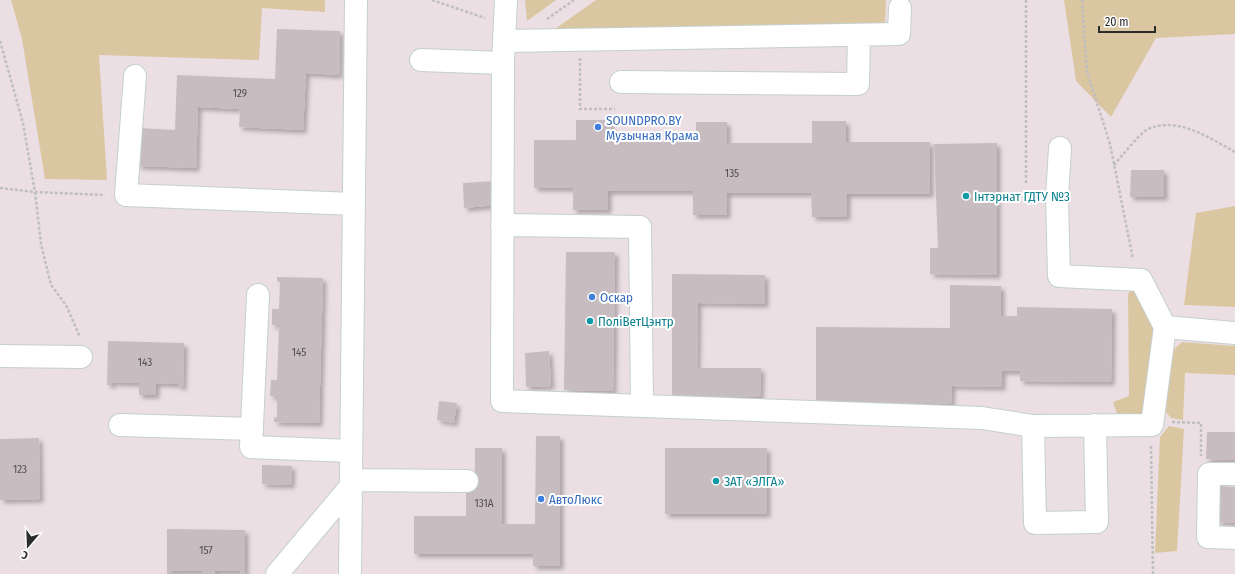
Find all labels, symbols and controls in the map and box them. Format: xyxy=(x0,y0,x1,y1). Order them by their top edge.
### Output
scale bar xyxy=(1099,8,1155,34)
text: 20 m xyxy=(1105,15,1129,29)
house number: 129 xyxy=(233,87,247,100)
place label: SOUNDPRO.BY Музычная Крама xyxy=(606,113,699,143)
marker: SOUNDPRO.BY Музычная Крама xyxy=(593,122,603,132)
house number: 135 xyxy=(725,167,739,180)
place label: Інтэрнат ГДТУ №3 xyxy=(974,189,1070,204)
marker: Інтэрнат ГДТУ №3 xyxy=(961,191,971,201)
place label: Оскар xyxy=(600,290,633,305)
marker: Оскар xyxy=(587,292,597,302)
place label: ПоліВетЦэнтр xyxy=(598,314,674,329)
marker: ПоліВетЦэнтр xyxy=(585,316,595,326)
house number: 145 xyxy=(292,346,306,359)
house number: 143 xyxy=(138,356,152,369)
house number: 123 xyxy=(13,463,27,476)
place label: ЗАТ «ЭЛГА» xyxy=(724,474,784,489)
marker: ЗАТ «ЭЛГА» xyxy=(711,476,721,486)
place label: АвтоЛюкс xyxy=(549,492,603,507)
marker: АвтоЛюкс xyxy=(536,494,546,504)
house number: 131А xyxy=(474,497,494,510)
north arrow xyxy=(8,526,48,566)
house number: 157 xyxy=(199,544,213,557)
text: С xyxy=(20,548,30,562)

